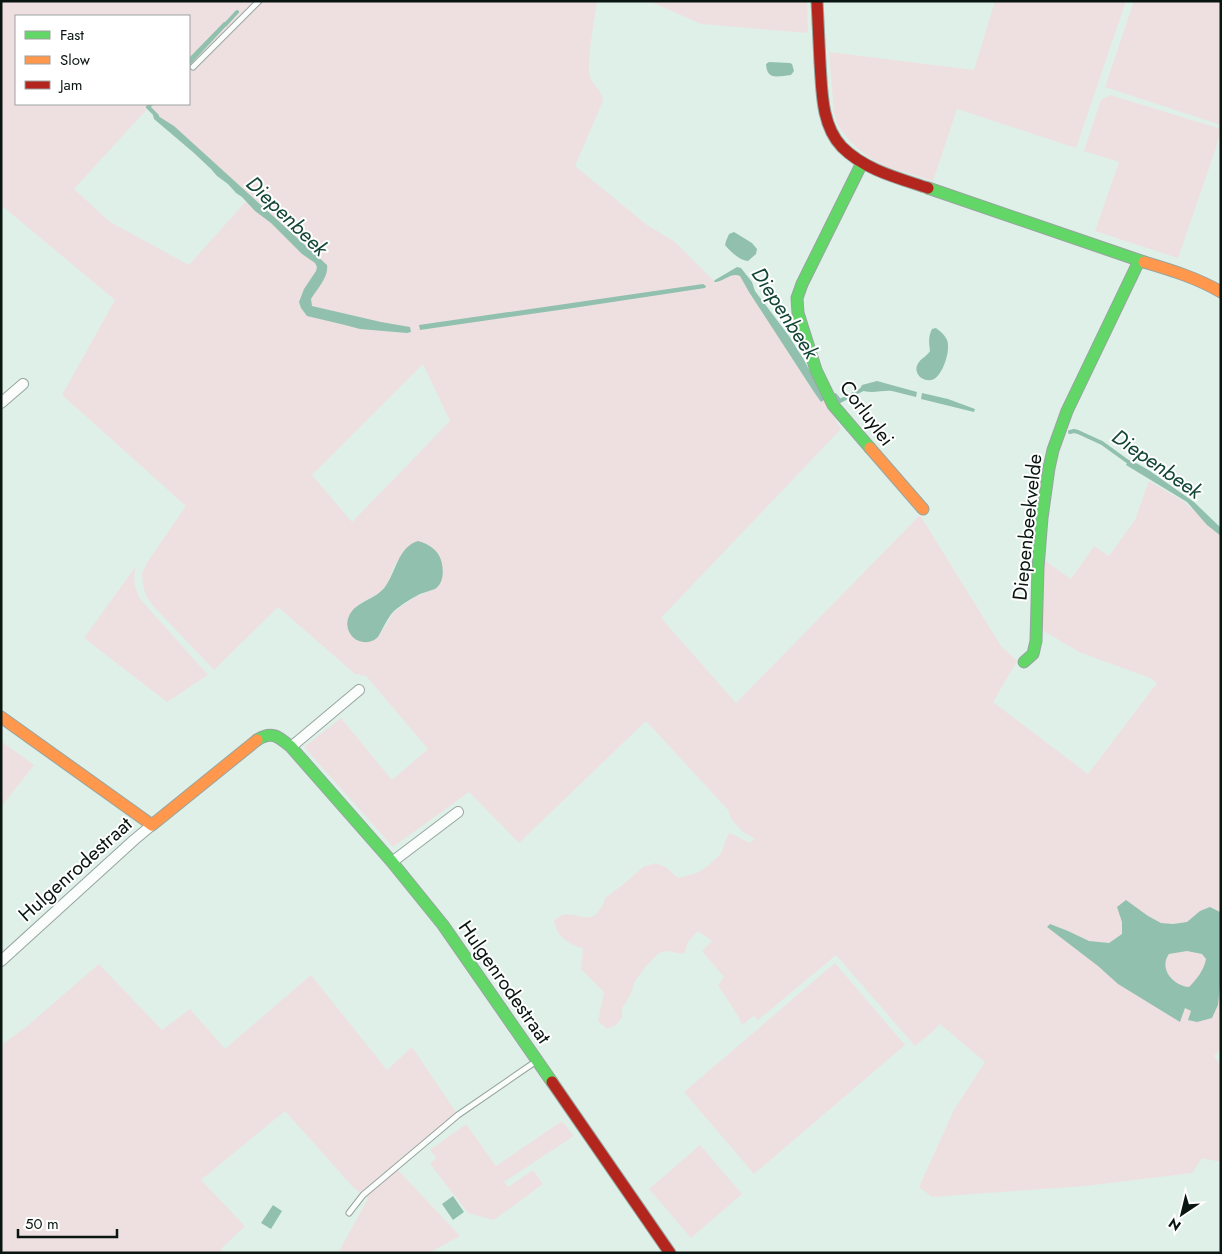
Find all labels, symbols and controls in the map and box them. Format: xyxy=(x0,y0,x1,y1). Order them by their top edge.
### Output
legend xyxy=(15,15,190,105)
text: Fast xyxy=(60,24,84,46)
text: Slow xyxy=(60,49,91,71)
text: Jam xyxy=(58,74,83,96)
water label: Diepenbeek xyxy=(239,169,336,264)
water label: Diepenbeek xyxy=(744,261,826,366)
street label: Corluylei xyxy=(832,374,901,452)
water label: Diepenbeek xyxy=(1106,422,1209,507)
street label: Diepenbeekvelde xyxy=(1005,452,1050,602)
street label: Hulgenrodestraat xyxy=(12,810,139,929)
street label: Hulgenrodestraat xyxy=(451,915,558,1050)
north arrow xyxy=(1157,1189,1207,1239)
scale bar xyxy=(18,1206,116,1238)
text: 50 m xyxy=(25,1213,59,1235)
text: N xyxy=(1164,1213,1185,1236)

